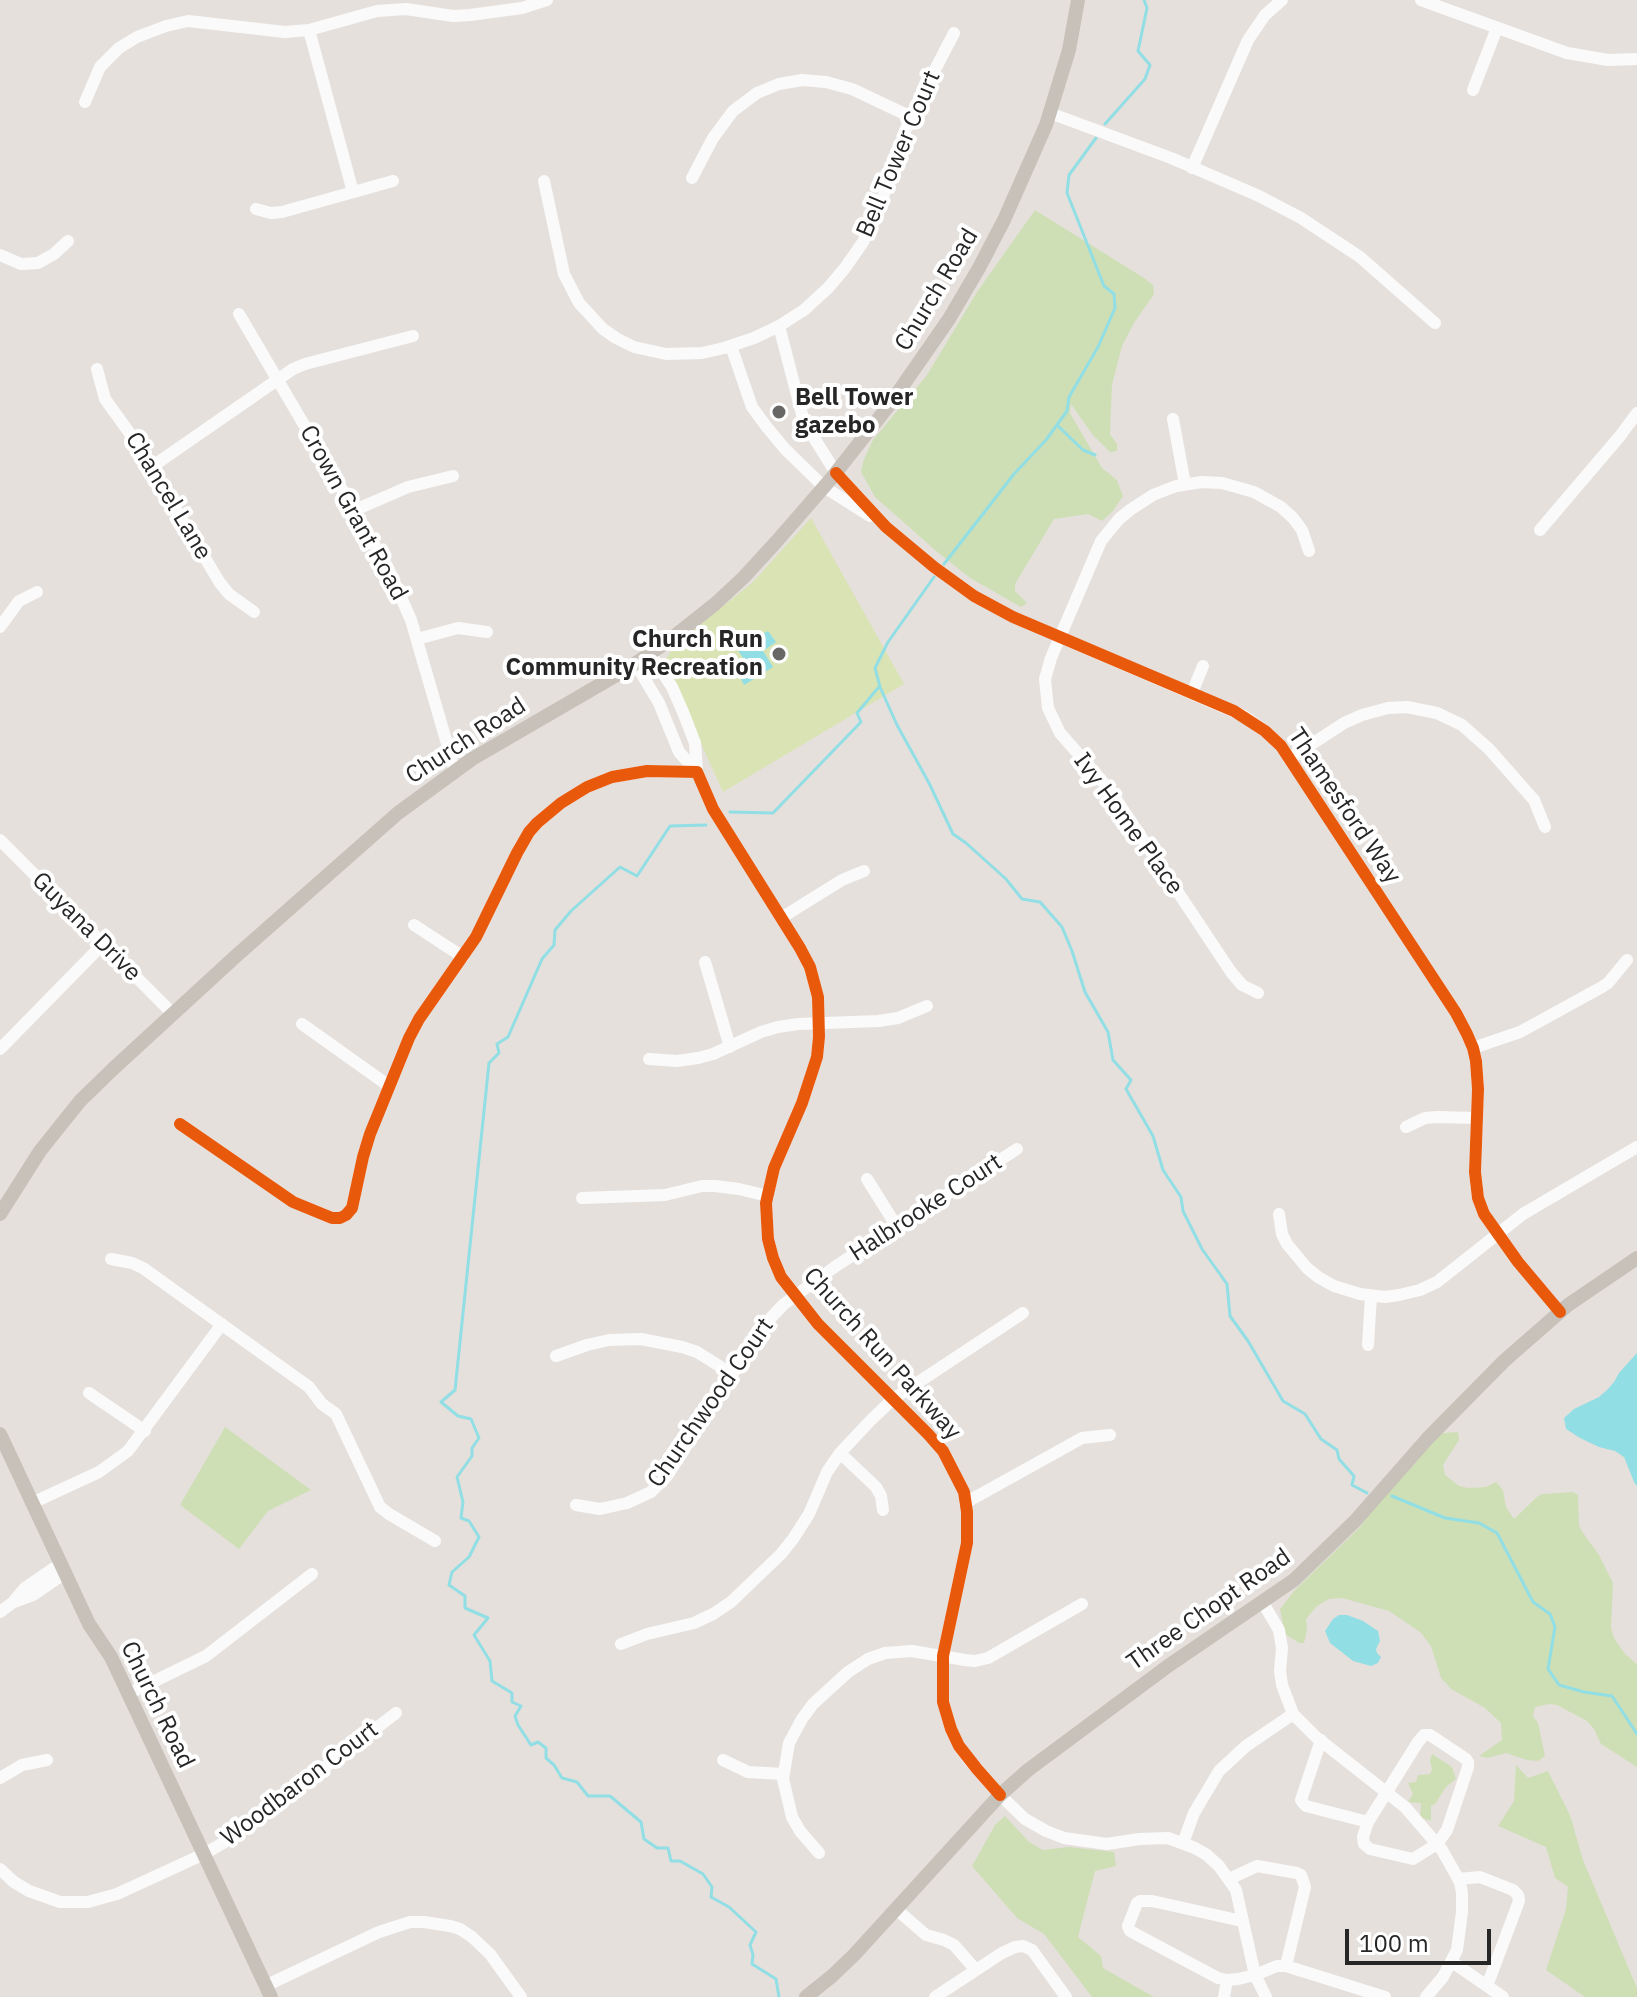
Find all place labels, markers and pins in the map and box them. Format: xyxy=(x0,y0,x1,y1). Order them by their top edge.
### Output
place label: Bell Tower gazebo xyxy=(795,384,913,440)
marker: Bell Tower gazebo xyxy=(770,403,788,421)
place label: Church Run Community Recreation xyxy=(506,626,763,682)
marker: Church Run Community Recreation xyxy=(770,645,788,663)

